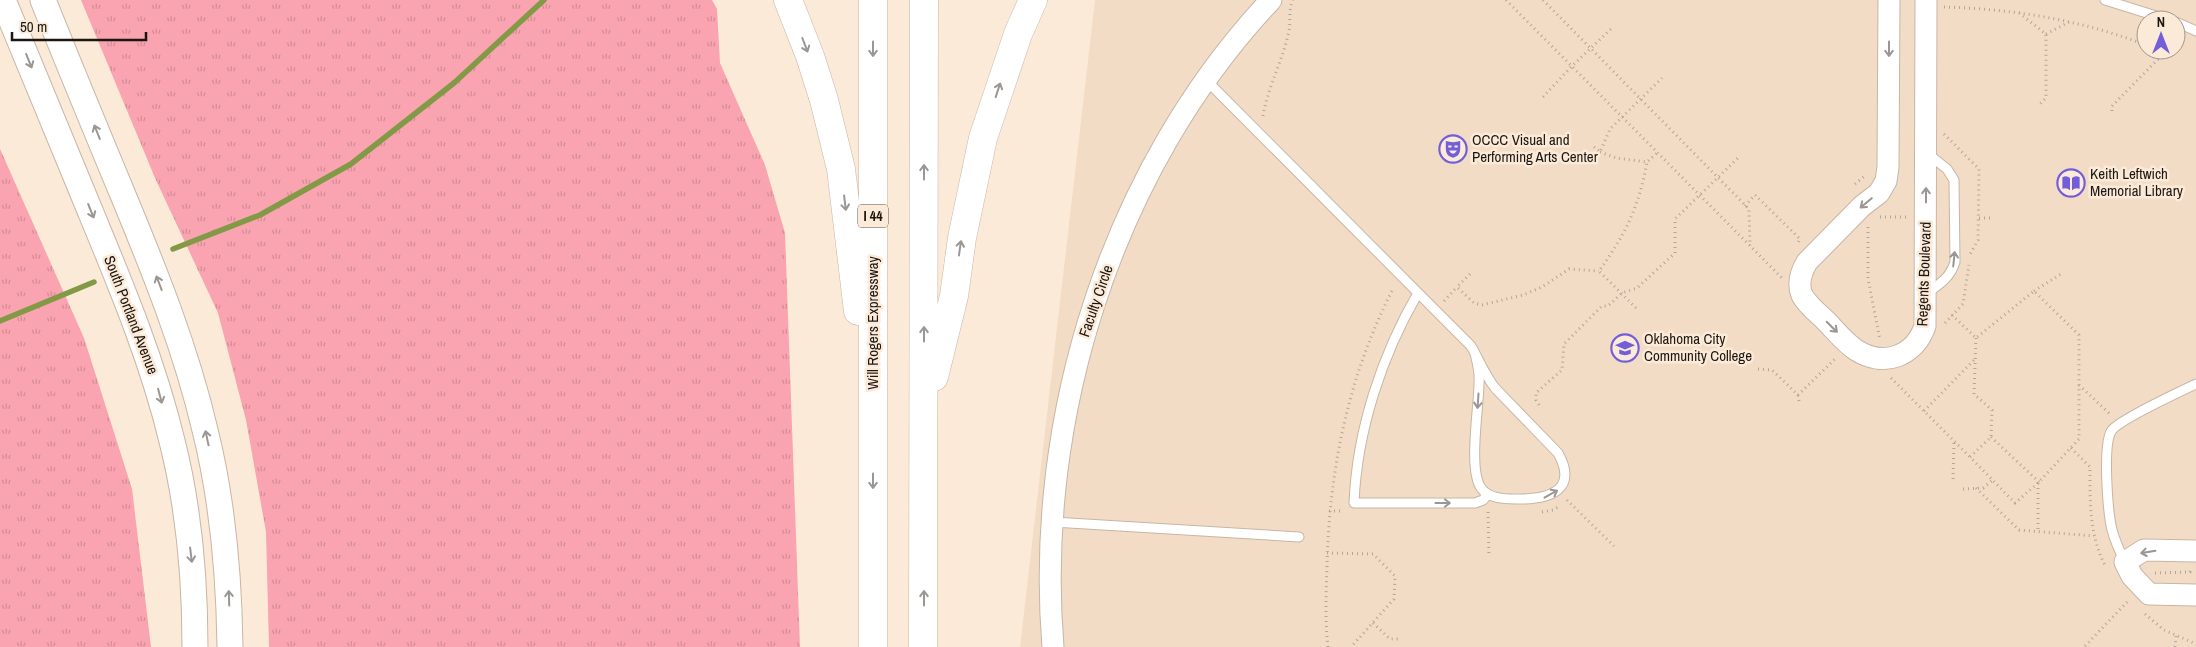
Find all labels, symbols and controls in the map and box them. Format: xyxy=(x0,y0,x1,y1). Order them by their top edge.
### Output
scale bar xyxy=(12,10,146,42)
north arrow xyxy=(2136,10,2186,60)
text: N xyxy=(2157,13,2165,31)
text: 50 m xyxy=(20,16,47,37)
one-way arrow xyxy=(802,38,811,53)
one-way arrow xyxy=(868,40,878,56)
one-way arrow xyxy=(1884,40,1894,56)
one-way arrow xyxy=(24,53,34,68)
one-way arrow xyxy=(994,83,1003,99)
one-way arrow xyxy=(92,125,102,140)
place label: OCCC Visual and Performing Arts Center xyxy=(1472,129,1598,167)
theatre icon: OCCC Visual and Performing Arts Center xyxy=(1438,134,1468,164)
place label: Keith Leftwich Memorial Library xyxy=(2090,163,2184,201)
one-way arrow xyxy=(919,164,929,180)
library icon: Keith Leftwich Memorial Library xyxy=(2056,168,2086,198)
one-way arrow xyxy=(1921,187,1931,204)
one-way arrow xyxy=(840,194,850,210)
one-way arrow xyxy=(1860,198,1873,209)
one-way arrow xyxy=(87,204,96,219)
road number: I 44 xyxy=(858,205,888,228)
street label: Regents Boulevard xyxy=(1911,221,1936,327)
one-way arrow xyxy=(956,240,966,256)
street label: South Portland Avenue xyxy=(99,252,164,377)
one-way arrow xyxy=(1950,252,1959,268)
street label: Will Rogers Expressway xyxy=(862,256,883,390)
street label: Faculty Circle xyxy=(1073,262,1118,340)
one-way arrow xyxy=(153,276,163,291)
one-way arrow xyxy=(1826,321,1838,333)
one-way arrow xyxy=(919,326,929,342)
place label: Oklahoma City Community College xyxy=(1644,328,1752,366)
school or university icon: Oklahoma City Community College xyxy=(1610,333,1640,363)
one-way arrow xyxy=(156,388,166,404)
one-way arrow xyxy=(1474,393,1483,409)
one-way arrow xyxy=(202,430,211,446)
one-way arrow xyxy=(868,472,878,489)
one-way arrow xyxy=(1543,489,1558,499)
one-way arrow xyxy=(1434,498,1450,508)
one-way arrow xyxy=(186,547,196,563)
one-way arrow xyxy=(2140,547,2156,557)
one-way arrow xyxy=(224,591,234,607)
one-way arrow xyxy=(919,591,929,607)

